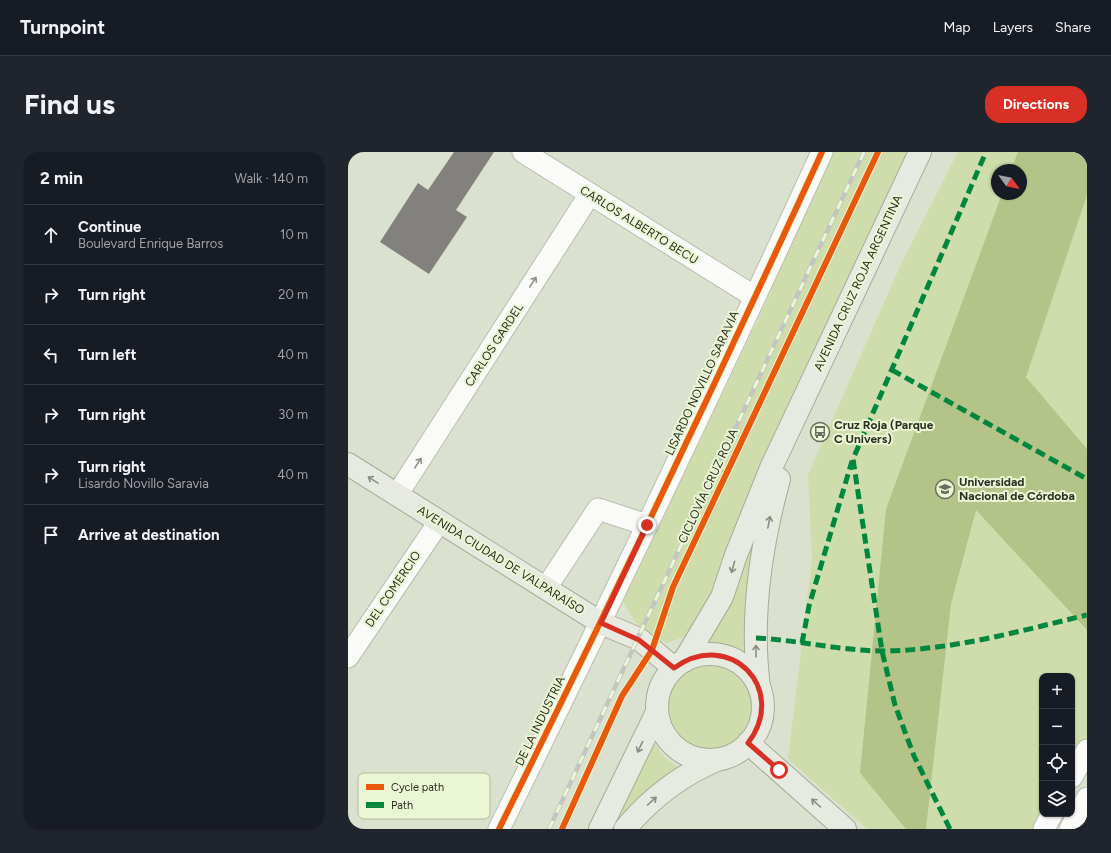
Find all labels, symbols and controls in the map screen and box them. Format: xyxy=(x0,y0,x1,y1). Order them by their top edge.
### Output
text: Turnpoint xyxy=(20,16,105,39)
text: Map xyxy=(943,19,971,36)
text: Layers xyxy=(993,19,1033,36)
text: Share xyxy=(1055,19,1091,36)
button: Directions xyxy=(985,86,1087,123)
text: Find us xyxy=(24,87,115,121)
north arrow xyxy=(991,164,1027,200)
text: 2 min xyxy=(40,168,83,188)
text: Walk · 140 m xyxy=(234,171,308,186)
street label: CARLOS ALBERTO BECU xyxy=(577,183,701,267)
street label: AVENIDA CRUZ ROJA ARGENTINA xyxy=(811,193,905,373)
text: Continue xyxy=(78,218,141,236)
icon: ahead xyxy=(40,224,62,246)
text: 10 m xyxy=(280,227,308,242)
text: Boulevard Enrique Barros xyxy=(78,236,223,251)
one-way arrow xyxy=(530,276,538,288)
icon: right xyxy=(40,284,62,306)
text: Turn right xyxy=(78,286,146,304)
text: 20 m xyxy=(278,287,308,302)
street label: CARLOS GARDEL xyxy=(462,300,526,389)
street label: LISARDO NOVILLO SARAVIA xyxy=(662,308,742,458)
icon: left xyxy=(40,344,62,366)
text: Turn left xyxy=(78,346,136,364)
text: 40 m xyxy=(277,347,308,362)
icon: right xyxy=(40,404,62,426)
text: Turn right xyxy=(78,406,146,424)
text: 30 m xyxy=(278,407,308,422)
place label: Cruz Roja (Parque C Univers) xyxy=(834,418,934,446)
bus stop icon: Cruz Roja (Parque C Univers) xyxy=(809,421,831,443)
street label: CICLOVÍA CRUZ ROJA xyxy=(675,426,741,546)
one-way arrow xyxy=(414,457,422,468)
text: Turn right xyxy=(78,458,146,476)
icon: right xyxy=(40,464,62,486)
text: 40 m xyxy=(277,467,308,482)
place label: Universidad Nacional de Córdoba xyxy=(959,475,1075,503)
text: Lisardo Novillo Saravia xyxy=(78,476,209,491)
one-way arrow xyxy=(368,476,379,484)
school or university icon: Universidad Nacional de Córdoba xyxy=(934,478,956,500)
street label: AVENIDA CIUDAD DE VALPARAÍSO xyxy=(415,503,587,617)
route end xyxy=(638,516,656,534)
one-way arrow xyxy=(765,516,773,529)
icon: arrive xyxy=(40,524,62,546)
text: Arrive at destination xyxy=(78,526,219,544)
street label: DEL COMERCIO xyxy=(362,548,424,630)
one-way arrow xyxy=(729,560,736,573)
one-way arrow xyxy=(752,645,760,658)
map controls xyxy=(1039,673,1075,817)
button: + xyxy=(1039,673,1075,709)
street label: DE LA INDUSTRIA xyxy=(512,674,568,768)
button: − xyxy=(1039,709,1075,745)
one-way arrow xyxy=(636,741,643,753)
button: locate xyxy=(1039,745,1075,781)
route start xyxy=(770,761,788,779)
legend xyxy=(358,773,490,819)
text: Cycle path xyxy=(391,781,444,794)
button: layers xyxy=(1039,781,1075,817)
one-way arrow xyxy=(647,796,657,806)
one-way arrow xyxy=(811,798,821,808)
text: Path xyxy=(391,799,413,812)

